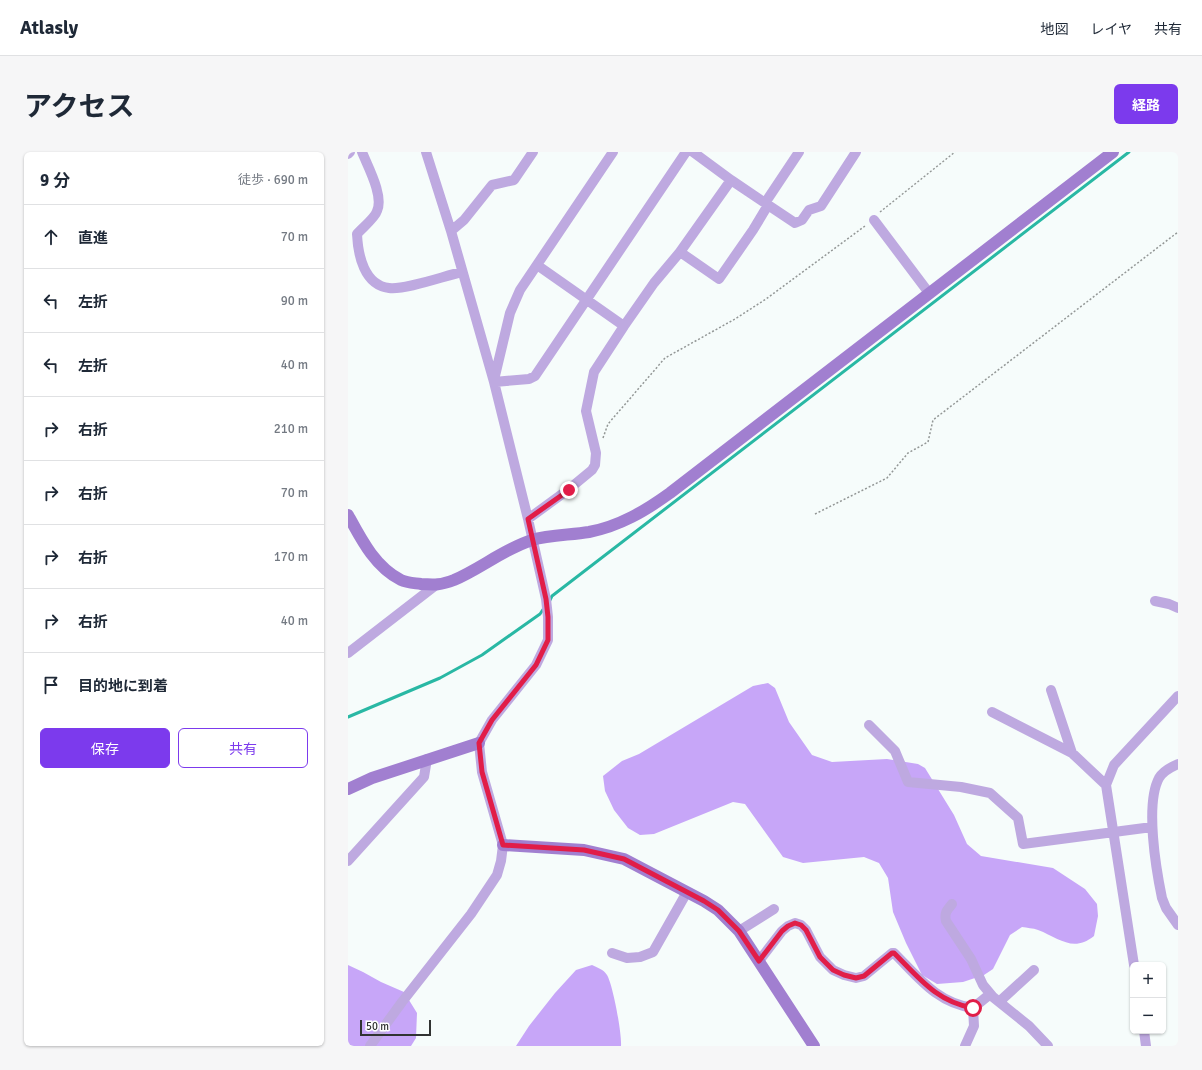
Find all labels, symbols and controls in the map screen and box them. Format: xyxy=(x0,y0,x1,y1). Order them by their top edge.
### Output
text: Atlasly xyxy=(20,16,78,40)
text: 地図 xyxy=(1040,21,1068,38)
text: レイヤ xyxy=(1090,21,1132,38)
text: 共有 xyxy=(1154,21,1182,38)
button: 経路 xyxy=(1114,84,1178,124)
text: アクセス xyxy=(24,90,135,124)
text: 9 分 xyxy=(40,170,70,191)
text: 徒歩 · 690 m xyxy=(238,172,308,188)
icon: ahead xyxy=(40,226,62,248)
text: 直進 xyxy=(78,229,108,247)
text: 70 m xyxy=(281,229,308,245)
icon: left xyxy=(40,290,62,312)
text: 左折 xyxy=(78,293,108,311)
text: 90 m xyxy=(281,293,308,309)
icon: left xyxy=(40,354,62,376)
text: 左折 xyxy=(78,357,108,375)
text: 40 m xyxy=(281,357,308,373)
icon: right xyxy=(40,418,62,440)
text: 右折 xyxy=(78,421,108,439)
text: 210 m xyxy=(274,421,308,437)
route end xyxy=(560,481,578,499)
icon: right xyxy=(40,482,62,504)
text: 右折 xyxy=(78,485,108,503)
text: 70 m xyxy=(281,485,308,501)
icon: right xyxy=(40,546,62,568)
text: 右折 xyxy=(78,549,108,567)
text: 170 m xyxy=(274,549,308,565)
icon: right xyxy=(40,610,62,632)
text: 右折 xyxy=(78,613,108,631)
text: 40 m xyxy=(281,613,308,629)
icon: arrive xyxy=(40,674,62,696)
text: 目的地に到着 xyxy=(78,677,168,695)
button: 保存 xyxy=(40,728,170,768)
button: 共有 xyxy=(178,728,308,768)
map controls xyxy=(1130,962,1166,1034)
button: + xyxy=(1130,962,1166,998)
button: − xyxy=(1130,998,1166,1034)
route start xyxy=(964,999,982,1017)
scale bar xyxy=(360,1018,431,1037)
text: 50 m xyxy=(366,1020,389,1033)

